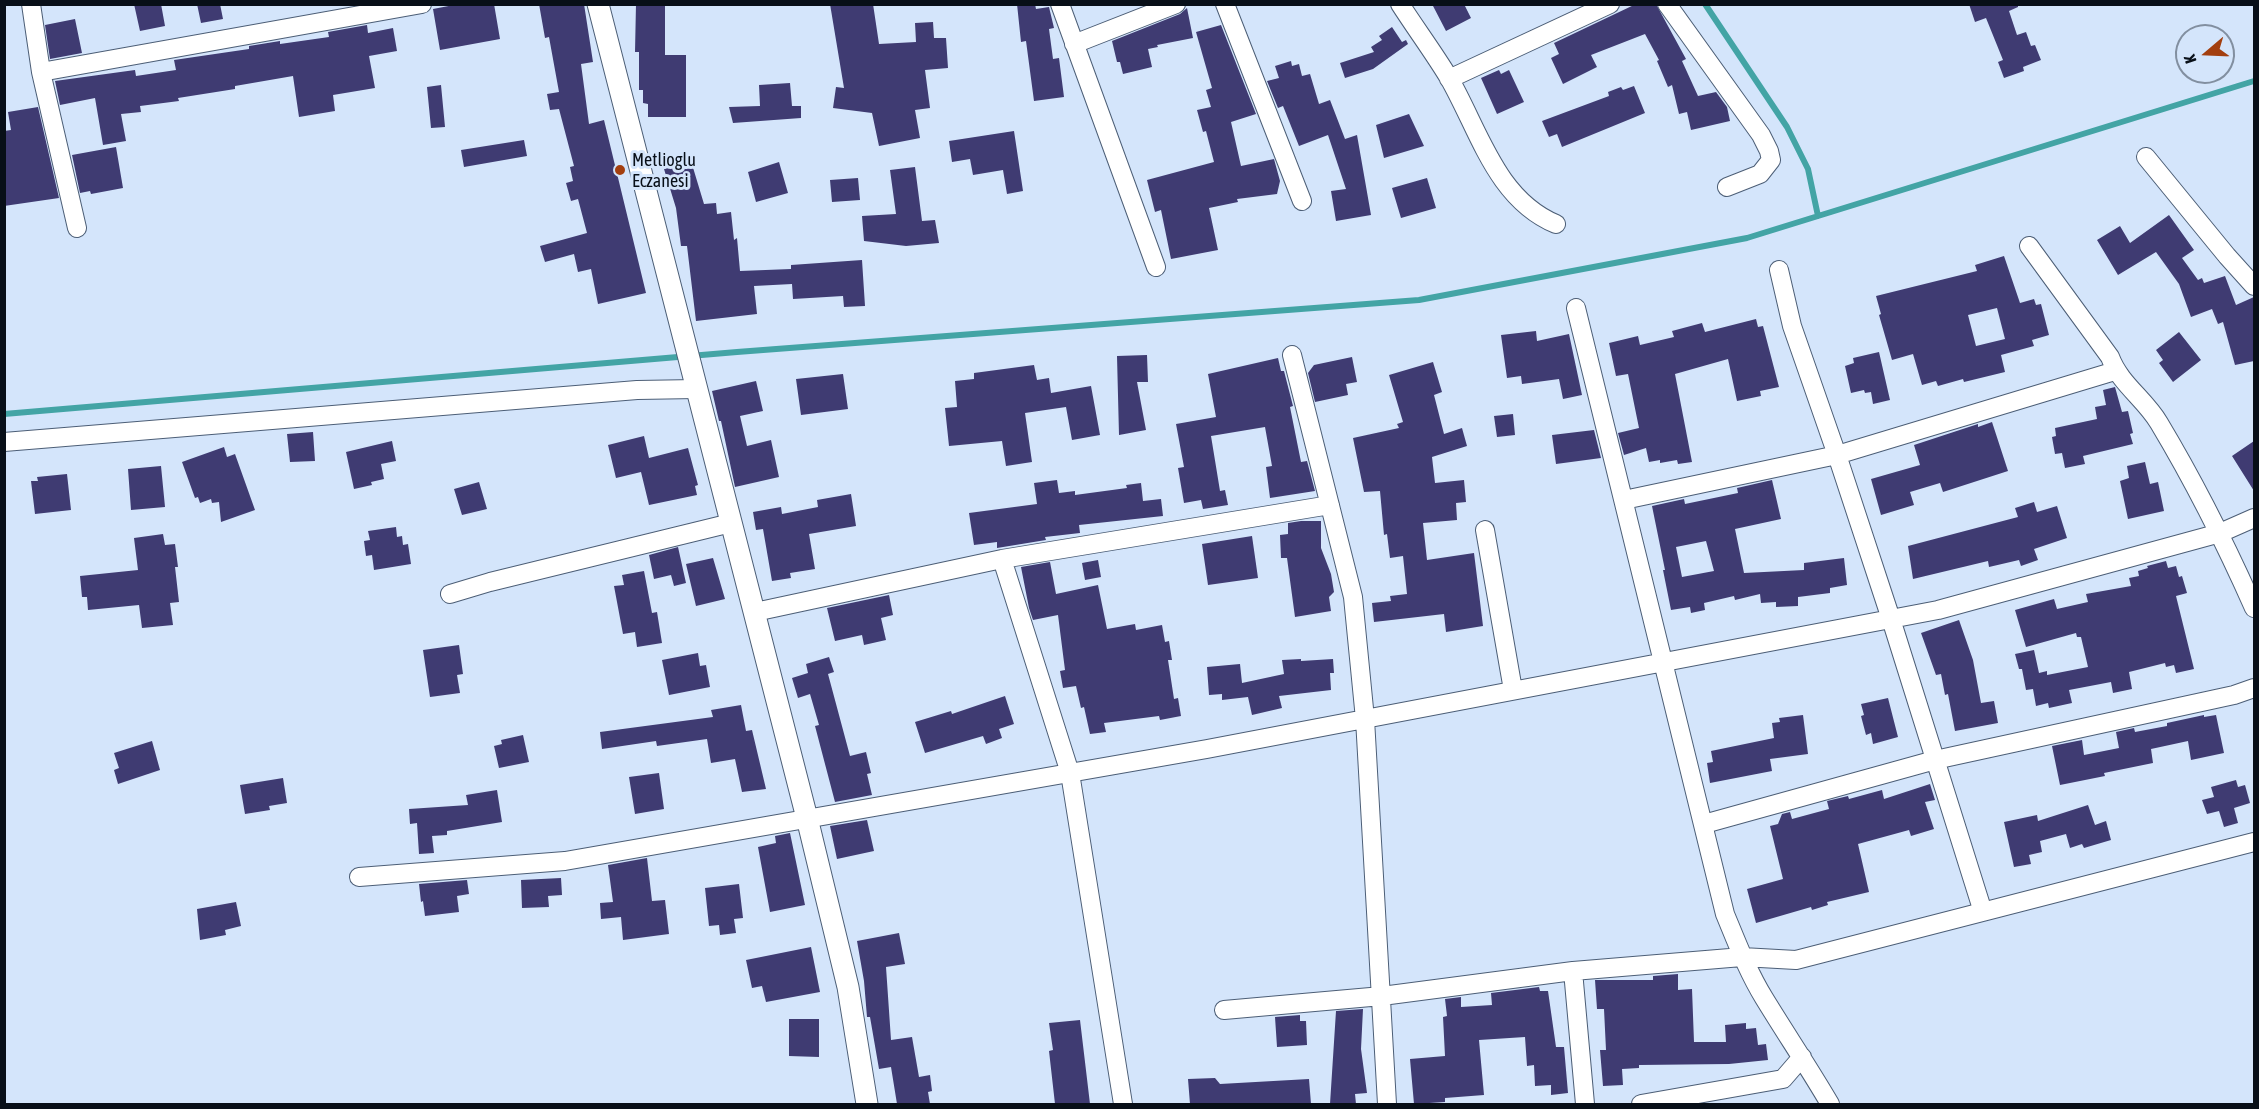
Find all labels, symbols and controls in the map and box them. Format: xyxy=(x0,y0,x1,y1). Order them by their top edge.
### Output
north arrow xyxy=(2175,24,2235,84)
text: K xyxy=(2180,53,2200,66)
place label: Metlioglu Eczanesi xyxy=(632,149,696,192)
marker: Metlioglu Eczanesi xyxy=(613,163,627,177)

